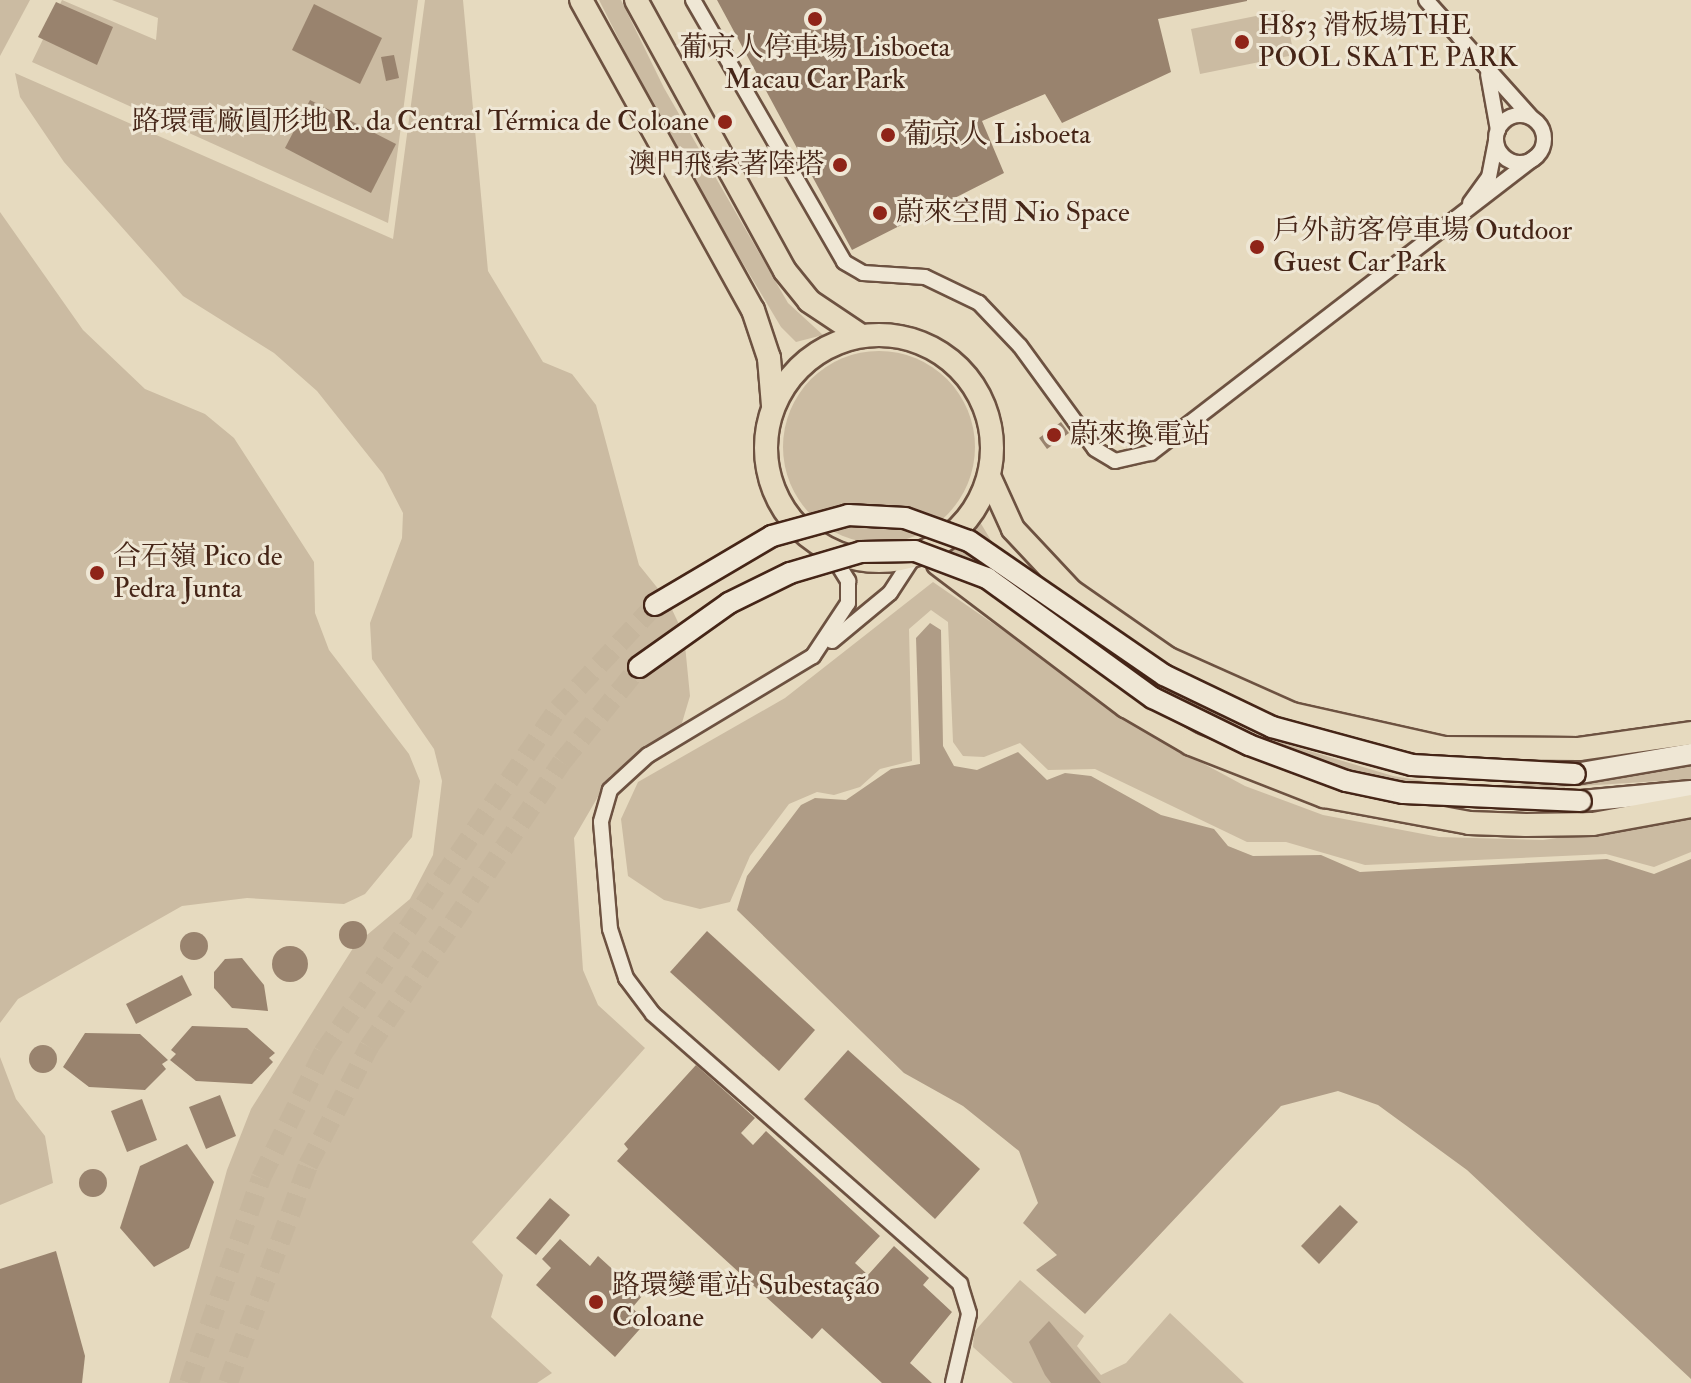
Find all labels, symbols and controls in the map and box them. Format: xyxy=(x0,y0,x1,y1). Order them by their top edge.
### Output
place label: H853 滑板場THE POOL SKATE PARK xyxy=(1258,9,1518,75)
marker: 葡京人停車場 Lisboeta Macau Car Park xyxy=(806,10,824,28)
place label: 葡京人停車場 Lisboeta Macau Car Park xyxy=(680,31,950,97)
marker: H853 滑板場THE POOL SKATE PARK xyxy=(1233,33,1251,51)
place label: 路環電廠圓形地 R. da Central Térmica de Coloane xyxy=(132,105,709,139)
marker: 路環電廠圓形地 R. da Central Térmica de Coloane xyxy=(716,113,734,131)
place label: 葡京人 Lisboeta xyxy=(904,118,1091,152)
marker: 葡京人 Lisboeta xyxy=(879,126,897,144)
place label: 澳門飛索著陸塔 xyxy=(628,148,824,182)
marker: 澳門飛索著陸塔 xyxy=(831,156,849,174)
place label: 蔚來空間 Nio Space xyxy=(896,196,1130,230)
marker: 蔚來空間 Nio Space xyxy=(871,204,889,222)
place label: 戶外訪客停車場 Outdoor Guest Car Park xyxy=(1273,214,1572,280)
marker: 戶外訪客停車場 Outdoor Guest Car Park xyxy=(1248,238,1266,256)
place label: 蔚來換電站 xyxy=(1070,418,1210,452)
marker: 蔚來換電站 xyxy=(1045,426,1063,444)
place label: 合石嶺 Pico de Pedra Junta xyxy=(113,540,283,606)
marker: 合石嶺 Pico de Pedra Junta xyxy=(88,564,106,582)
place label: 路環變電站 Subestação Coloane xyxy=(612,1269,880,1335)
marker: 路環變電站 Subestação Coloane xyxy=(587,1293,605,1311)

